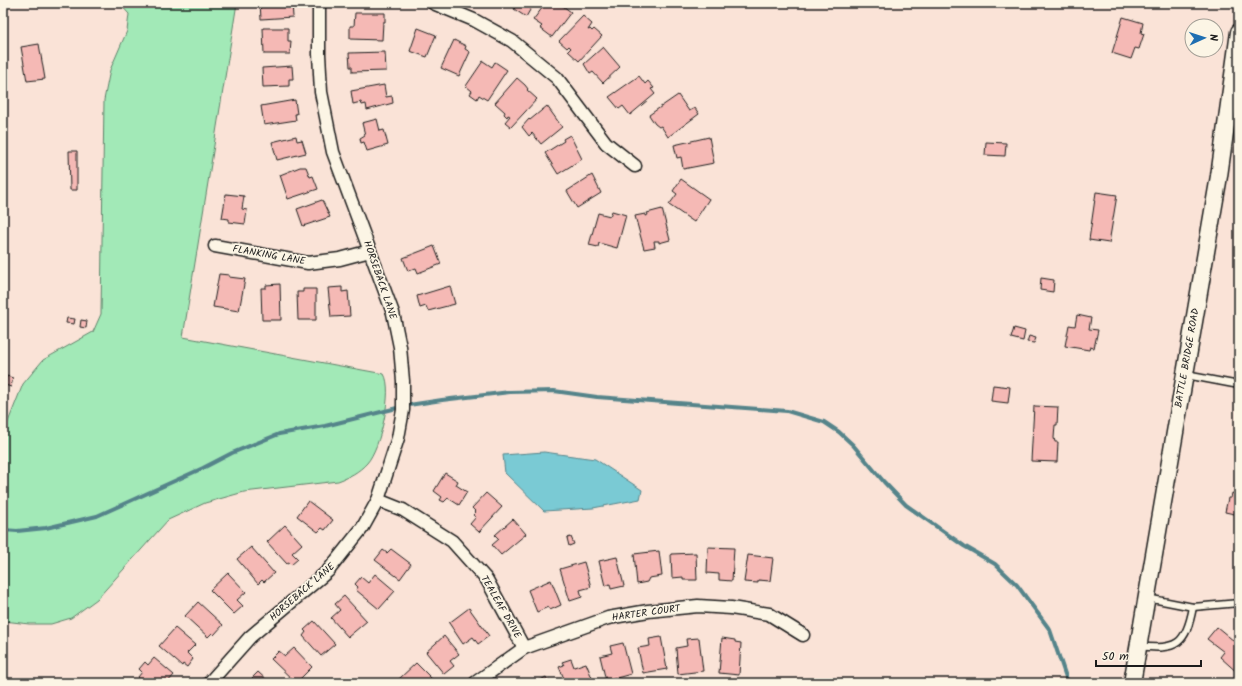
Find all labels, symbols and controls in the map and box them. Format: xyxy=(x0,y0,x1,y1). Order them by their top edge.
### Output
north arrow xyxy=(1184,18,1224,58)
text: N xyxy=(1204,34,1222,42)
street label: HORSEBACK LANE xyxy=(359,238,401,323)
street label: FLANKING LANE xyxy=(231,241,308,269)
street label: BATTLE BRIDGE ROAD xyxy=(1170,306,1204,409)
street label: HORSEBACK LANE xyxy=(266,558,339,625)
street label: TEALEAF DRIVE xyxy=(476,572,526,643)
street label: HARTER COURT xyxy=(611,600,683,626)
scale bar xyxy=(1096,642,1201,668)
text: 50 m xyxy=(1102,647,1129,666)

